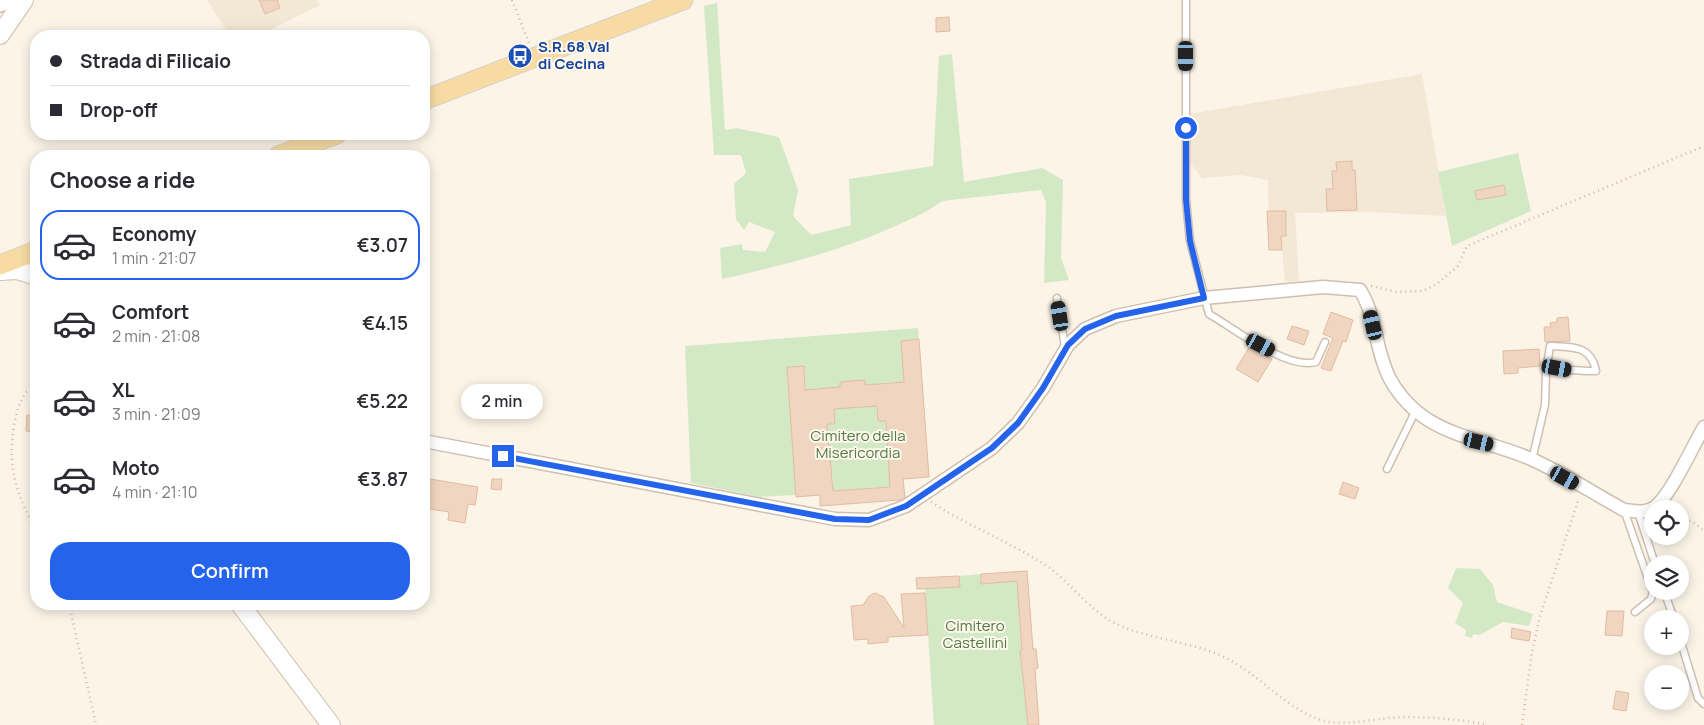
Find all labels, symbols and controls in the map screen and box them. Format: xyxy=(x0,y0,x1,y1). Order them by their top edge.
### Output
place label: S.R.68 Val di Cecina xyxy=(538,36,610,74)
car xyxy=(1178,41,1193,71)
bus stop icon: S.R.68 Val di Cecina xyxy=(507,43,533,69)
text: Strada di Filicaio xyxy=(80,48,231,74)
text: Drop-off xyxy=(80,97,157,123)
route start xyxy=(1175,117,1197,139)
text: Choose a ride xyxy=(50,165,195,195)
text: Economy xyxy=(112,221,196,247)
icon: car xyxy=(52,223,97,268)
text: €3.07 xyxy=(357,232,408,258)
text: 1 min · 21:07 xyxy=(112,247,196,269)
text: Comfort xyxy=(112,299,189,325)
car xyxy=(1050,300,1069,332)
icon: car xyxy=(52,301,97,346)
car xyxy=(1362,309,1383,341)
text: €4.15 xyxy=(362,310,408,336)
text: 2 min · 21:08 xyxy=(112,325,200,347)
car xyxy=(1244,331,1277,359)
car xyxy=(1540,358,1573,378)
text: XL xyxy=(112,377,135,403)
icon: car xyxy=(52,379,97,424)
callout: 2 min xyxy=(462,384,544,418)
text: €5.22 xyxy=(356,388,408,414)
text: 2 min xyxy=(482,390,522,412)
text: 3 min · 21:09 xyxy=(112,403,201,425)
park label: Cimitero della Misericordia xyxy=(810,425,906,463)
car xyxy=(1462,431,1495,453)
route end xyxy=(492,445,514,467)
text: Moto xyxy=(112,455,159,481)
icon: car xyxy=(52,457,97,502)
car xyxy=(1548,464,1581,492)
text: €3.87 xyxy=(358,466,408,492)
text: 4 min · 21:10 xyxy=(112,481,198,503)
map controls xyxy=(1644,500,1689,710)
button: locate xyxy=(1644,500,1689,545)
button: Confirm xyxy=(50,542,410,600)
button: layers xyxy=(1644,555,1689,600)
button: + xyxy=(1644,610,1689,655)
park label: Cimitero Castellini xyxy=(943,615,1007,653)
button: − xyxy=(1644,665,1689,710)

